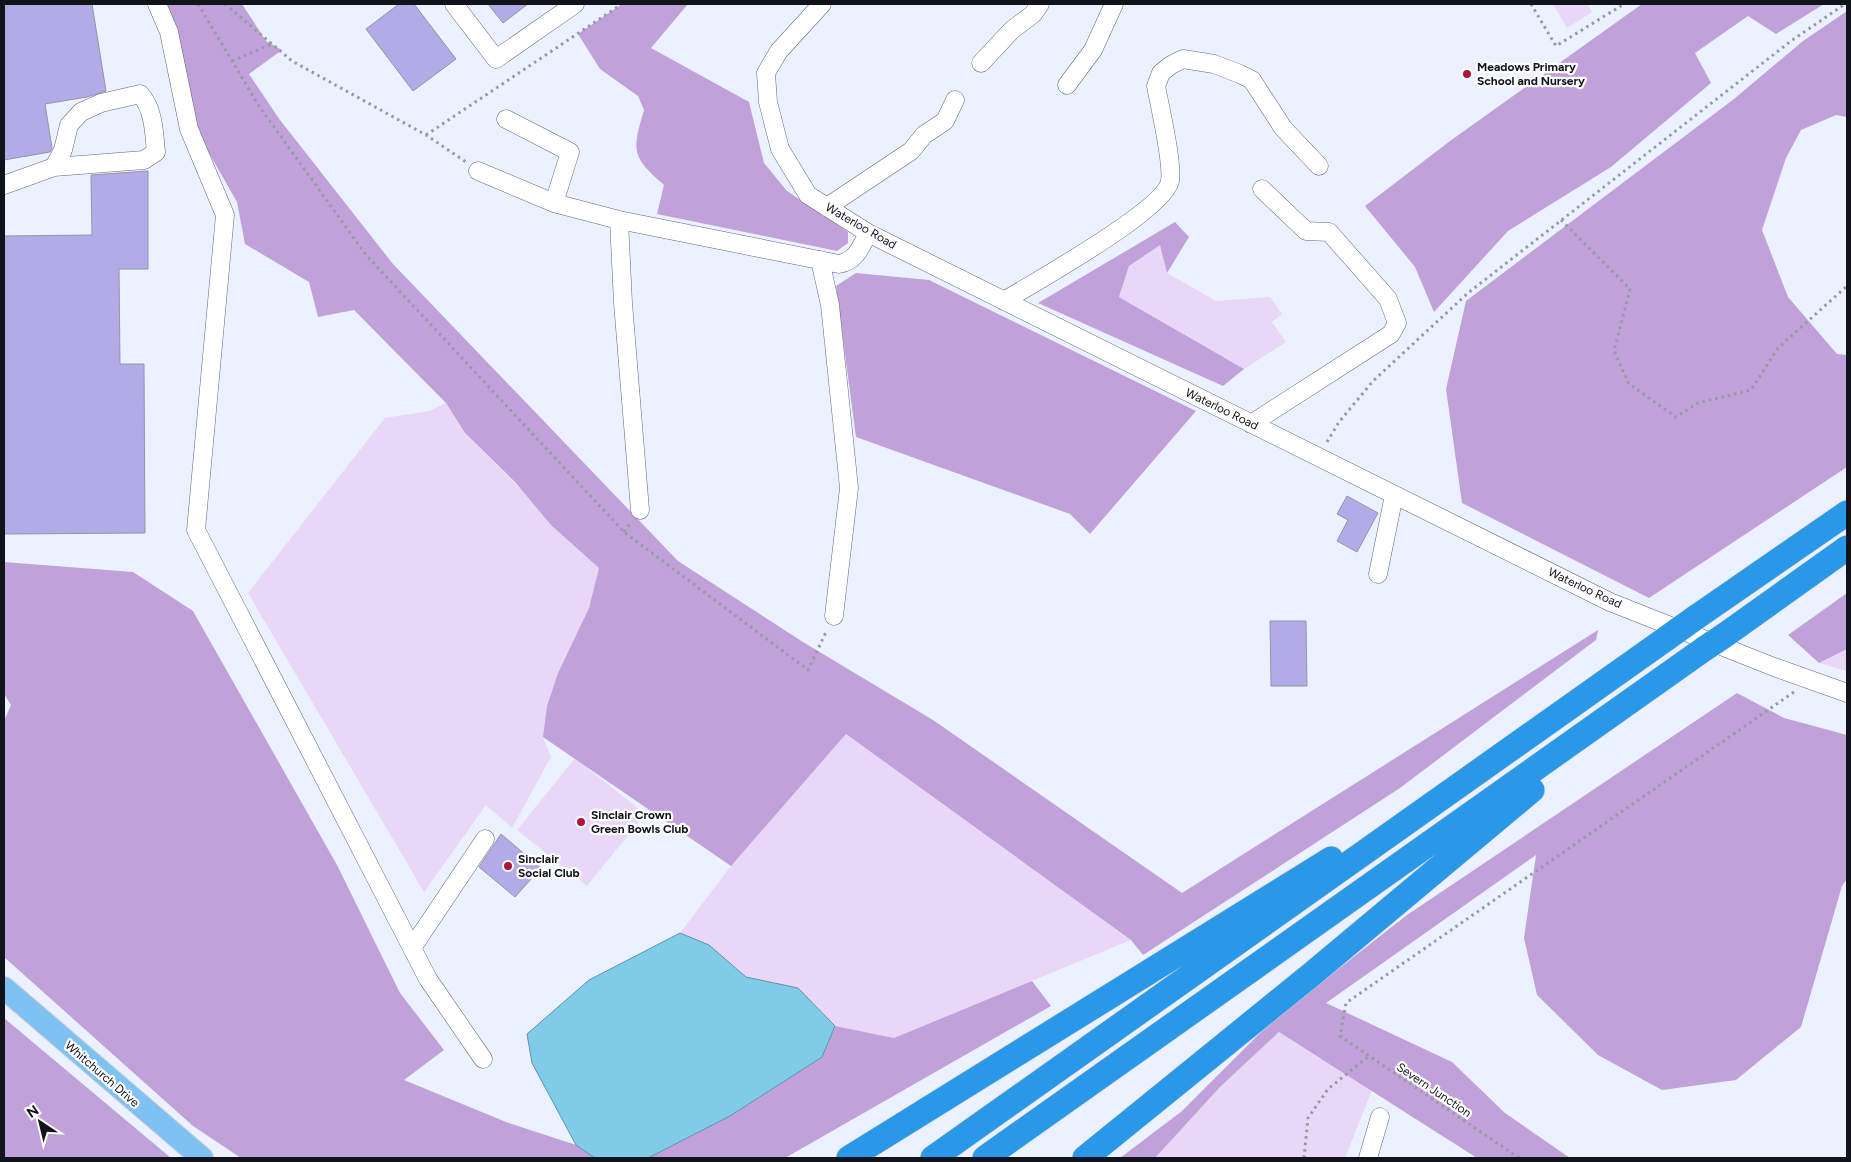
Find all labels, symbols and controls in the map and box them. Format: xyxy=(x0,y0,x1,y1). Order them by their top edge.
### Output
place label: Meadows Primary School and Nursery xyxy=(1477,60,1585,88)
marker: Meadows Primary School and Nursery xyxy=(1461,68,1473,80)
street label: Waterloo Road xyxy=(823,200,899,252)
street label: Waterloo Road xyxy=(1183,385,1261,433)
street label: Waterloo Road xyxy=(1546,565,1624,611)
place label: Sinclair Crown Green Bowls Club xyxy=(591,808,689,836)
marker: Sinclair Crown Green Bowls Club xyxy=(575,816,587,828)
place label: Sinclair Social Club xyxy=(518,852,580,880)
marker: Sinclair Social Club xyxy=(502,860,514,872)
street label: Whitchurch Drive xyxy=(62,1038,142,1110)
street label: Severn Junction xyxy=(1394,1060,1474,1120)
north arrow xyxy=(15,1097,65,1147)
text: N xyxy=(24,1102,42,1122)

